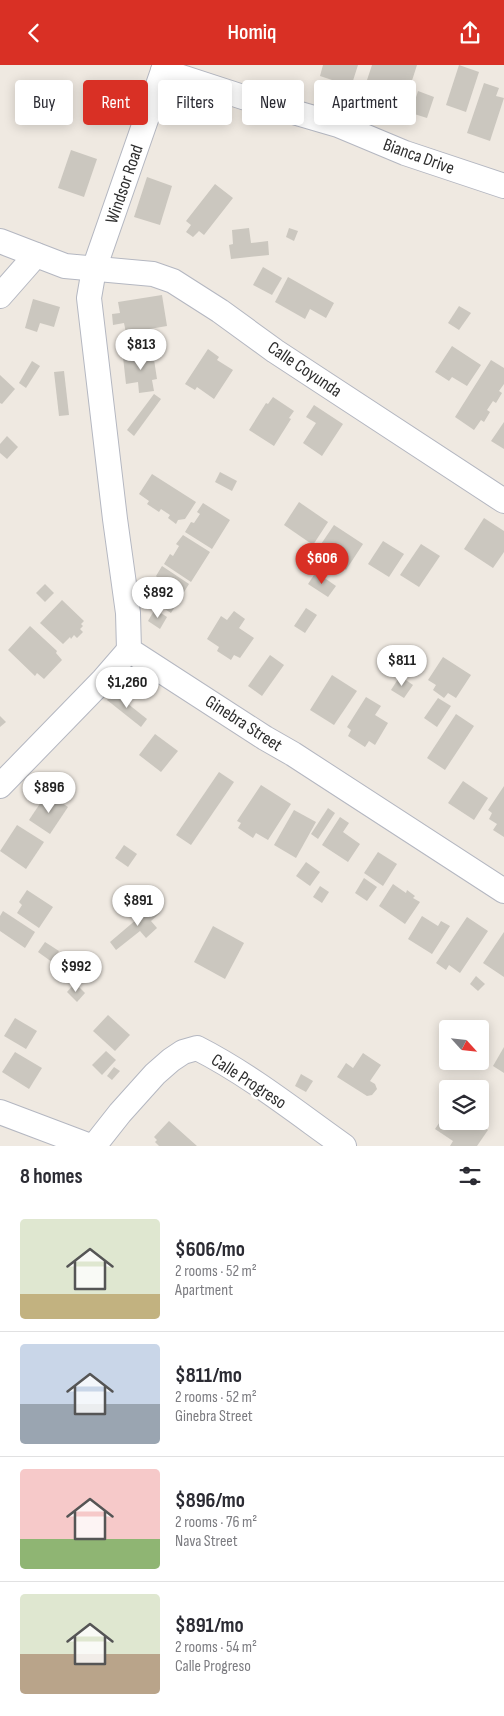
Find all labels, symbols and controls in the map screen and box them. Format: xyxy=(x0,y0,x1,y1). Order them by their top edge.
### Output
icon: back xyxy=(20,19,48,47)
text: Homiq xyxy=(228,19,276,46)
icon: share xyxy=(456,19,484,47)
chip: Buy xyxy=(15,80,73,125)
chip: Rent xyxy=(83,80,148,125)
chip: Filters xyxy=(158,80,232,125)
chip: New xyxy=(242,80,304,125)
chip: Apartment xyxy=(314,80,416,125)
street label: Bianca Drive xyxy=(380,134,457,179)
street label: Windsor Road xyxy=(101,142,148,226)
pin: $813 xyxy=(111,329,171,371)
text: $813 xyxy=(126,335,156,354)
street label: Calle Coyunda xyxy=(264,337,346,402)
pin: $606 xyxy=(292,543,352,585)
text: $606 xyxy=(307,549,337,568)
pin: $892 xyxy=(128,577,188,619)
text: $892 xyxy=(143,583,173,602)
pin: $811 xyxy=(372,645,432,687)
text: $811 xyxy=(388,651,416,670)
pin: $1,260 xyxy=(86,667,168,709)
text: $1,260 xyxy=(107,673,147,692)
street label: Ginebra Street xyxy=(201,691,287,756)
pin: $896 xyxy=(19,771,79,814)
text: $896 xyxy=(34,778,64,797)
pin: $891 xyxy=(108,885,168,927)
text: $891 xyxy=(123,891,153,910)
pin: $992 xyxy=(46,951,106,993)
text: $992 xyxy=(61,957,91,976)
north arrow xyxy=(439,1020,489,1070)
map controls xyxy=(439,1020,489,1130)
street label: Calle Progreso xyxy=(207,1049,290,1113)
button: layers xyxy=(439,1080,489,1130)
icon: filters xyxy=(456,1162,484,1190)
text: 8 homes xyxy=(20,1164,83,1189)
text: $606/mo xyxy=(175,1237,245,1262)
icon: home xyxy=(60,1239,120,1299)
text: 2 rooms · 52 m² xyxy=(175,1262,257,1281)
text: Apartment xyxy=(175,1281,233,1300)
text: $811/mo xyxy=(175,1363,242,1388)
icon: home xyxy=(60,1364,120,1424)
text: 2 rooms · 52 m² xyxy=(175,1388,257,1407)
text: Ginebra Street xyxy=(175,1407,253,1426)
text: $896/mo xyxy=(175,1488,245,1513)
icon: home xyxy=(60,1489,120,1549)
text: 2 rooms · 76 m² xyxy=(175,1513,257,1532)
text: Nava Street xyxy=(175,1532,238,1551)
text: $891/mo xyxy=(175,1613,244,1638)
icon: home xyxy=(60,1614,120,1674)
text: 2 rooms · 54 m² xyxy=(175,1638,257,1657)
text: Calle Progreso xyxy=(175,1657,251,1676)

